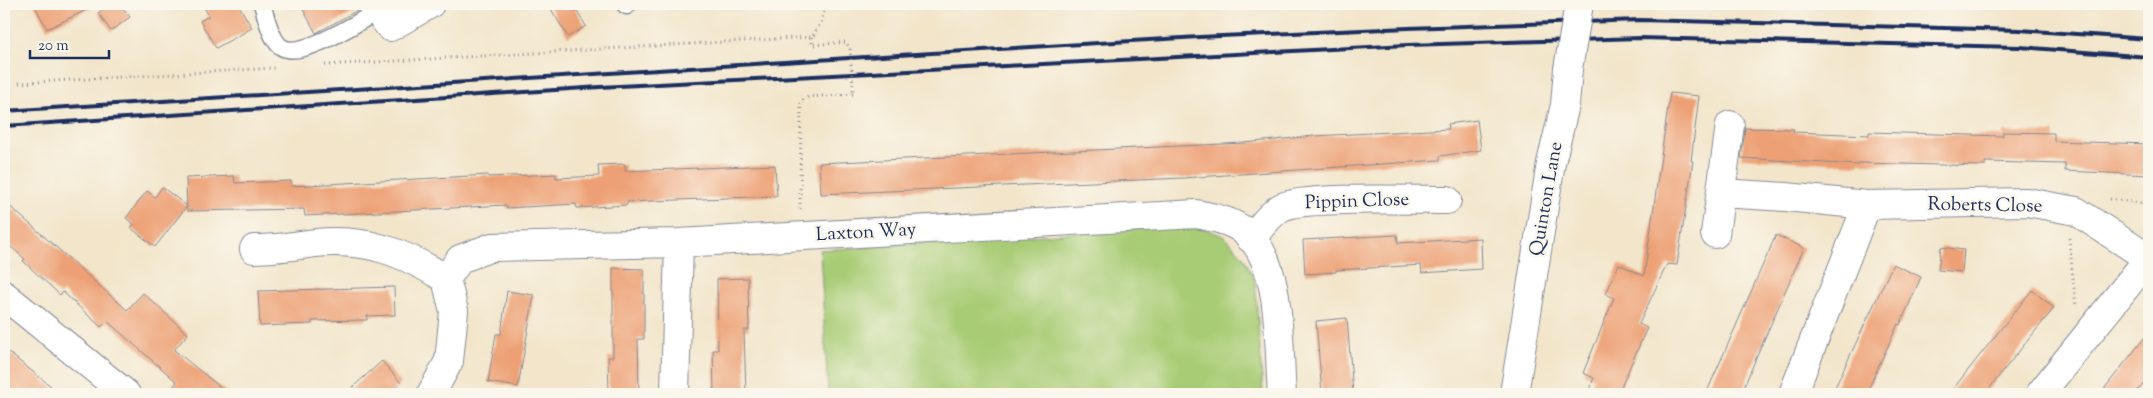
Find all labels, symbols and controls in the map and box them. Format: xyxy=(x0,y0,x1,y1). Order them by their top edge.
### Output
scale bar xyxy=(30,28,109,60)
text: 20 m xyxy=(38,36,69,57)
street label: Quinton Lane xyxy=(1524,140,1570,258)
street label: Pippin Close xyxy=(1304,187,1410,217)
street label: Roberts Close xyxy=(1927,191,2043,221)
street label: Laxton Way xyxy=(815,217,917,249)

